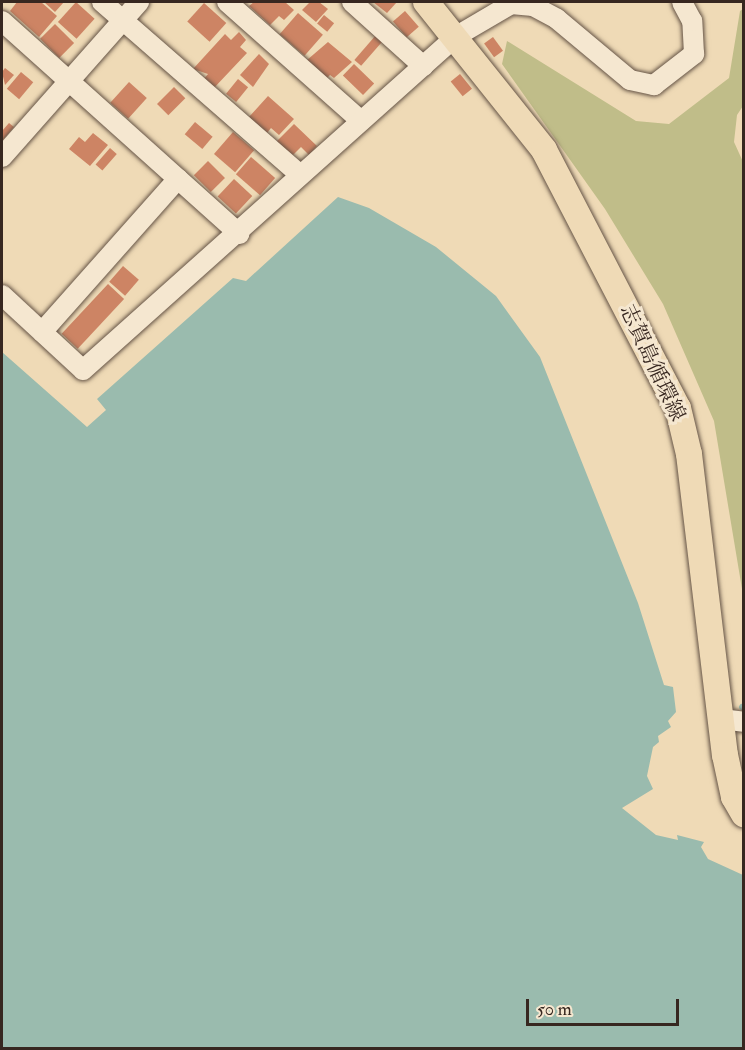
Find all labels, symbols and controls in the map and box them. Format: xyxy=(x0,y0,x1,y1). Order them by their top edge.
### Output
street label: 志賀島循環線 xyxy=(614,301,690,425)
scale bar xyxy=(529,987,682,1025)
text: 50 m xyxy=(537,998,572,1021)

